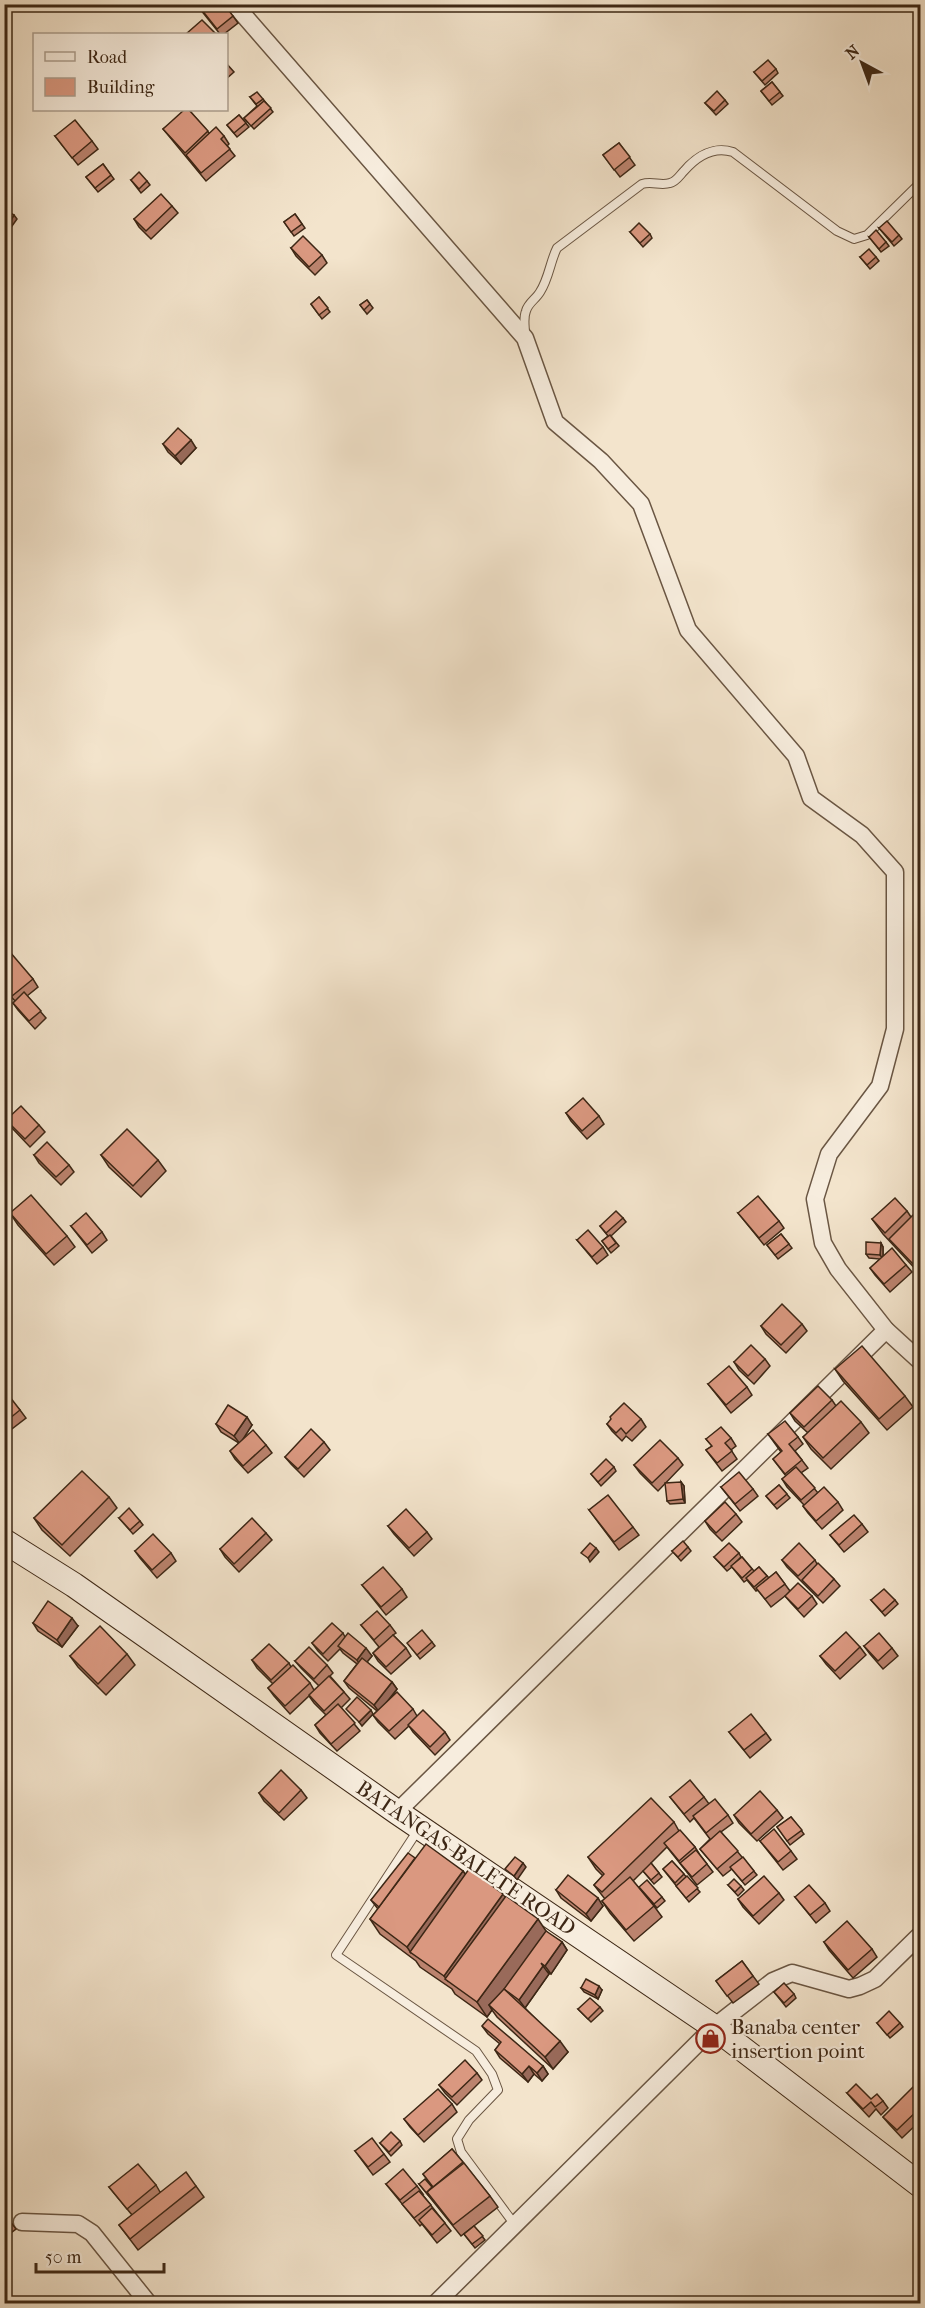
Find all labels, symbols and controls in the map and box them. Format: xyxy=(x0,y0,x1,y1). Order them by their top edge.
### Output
legend xyxy=(33,33,228,111)
north arrow xyxy=(832,33,892,93)
text: N xyxy=(842,40,864,63)
text: Road xyxy=(87,47,127,68)
text: Building xyxy=(87,77,155,98)
street label: BATANGAS-BALETE ROAD xyxy=(352,1776,580,1940)
place label: Banaba center insertion point xyxy=(731,2015,865,2063)
shop icon: Banaba center insertion point xyxy=(694,2023,726,2055)
scale bar xyxy=(36,2236,164,2274)
text: 50 m xyxy=(45,2247,82,2268)

